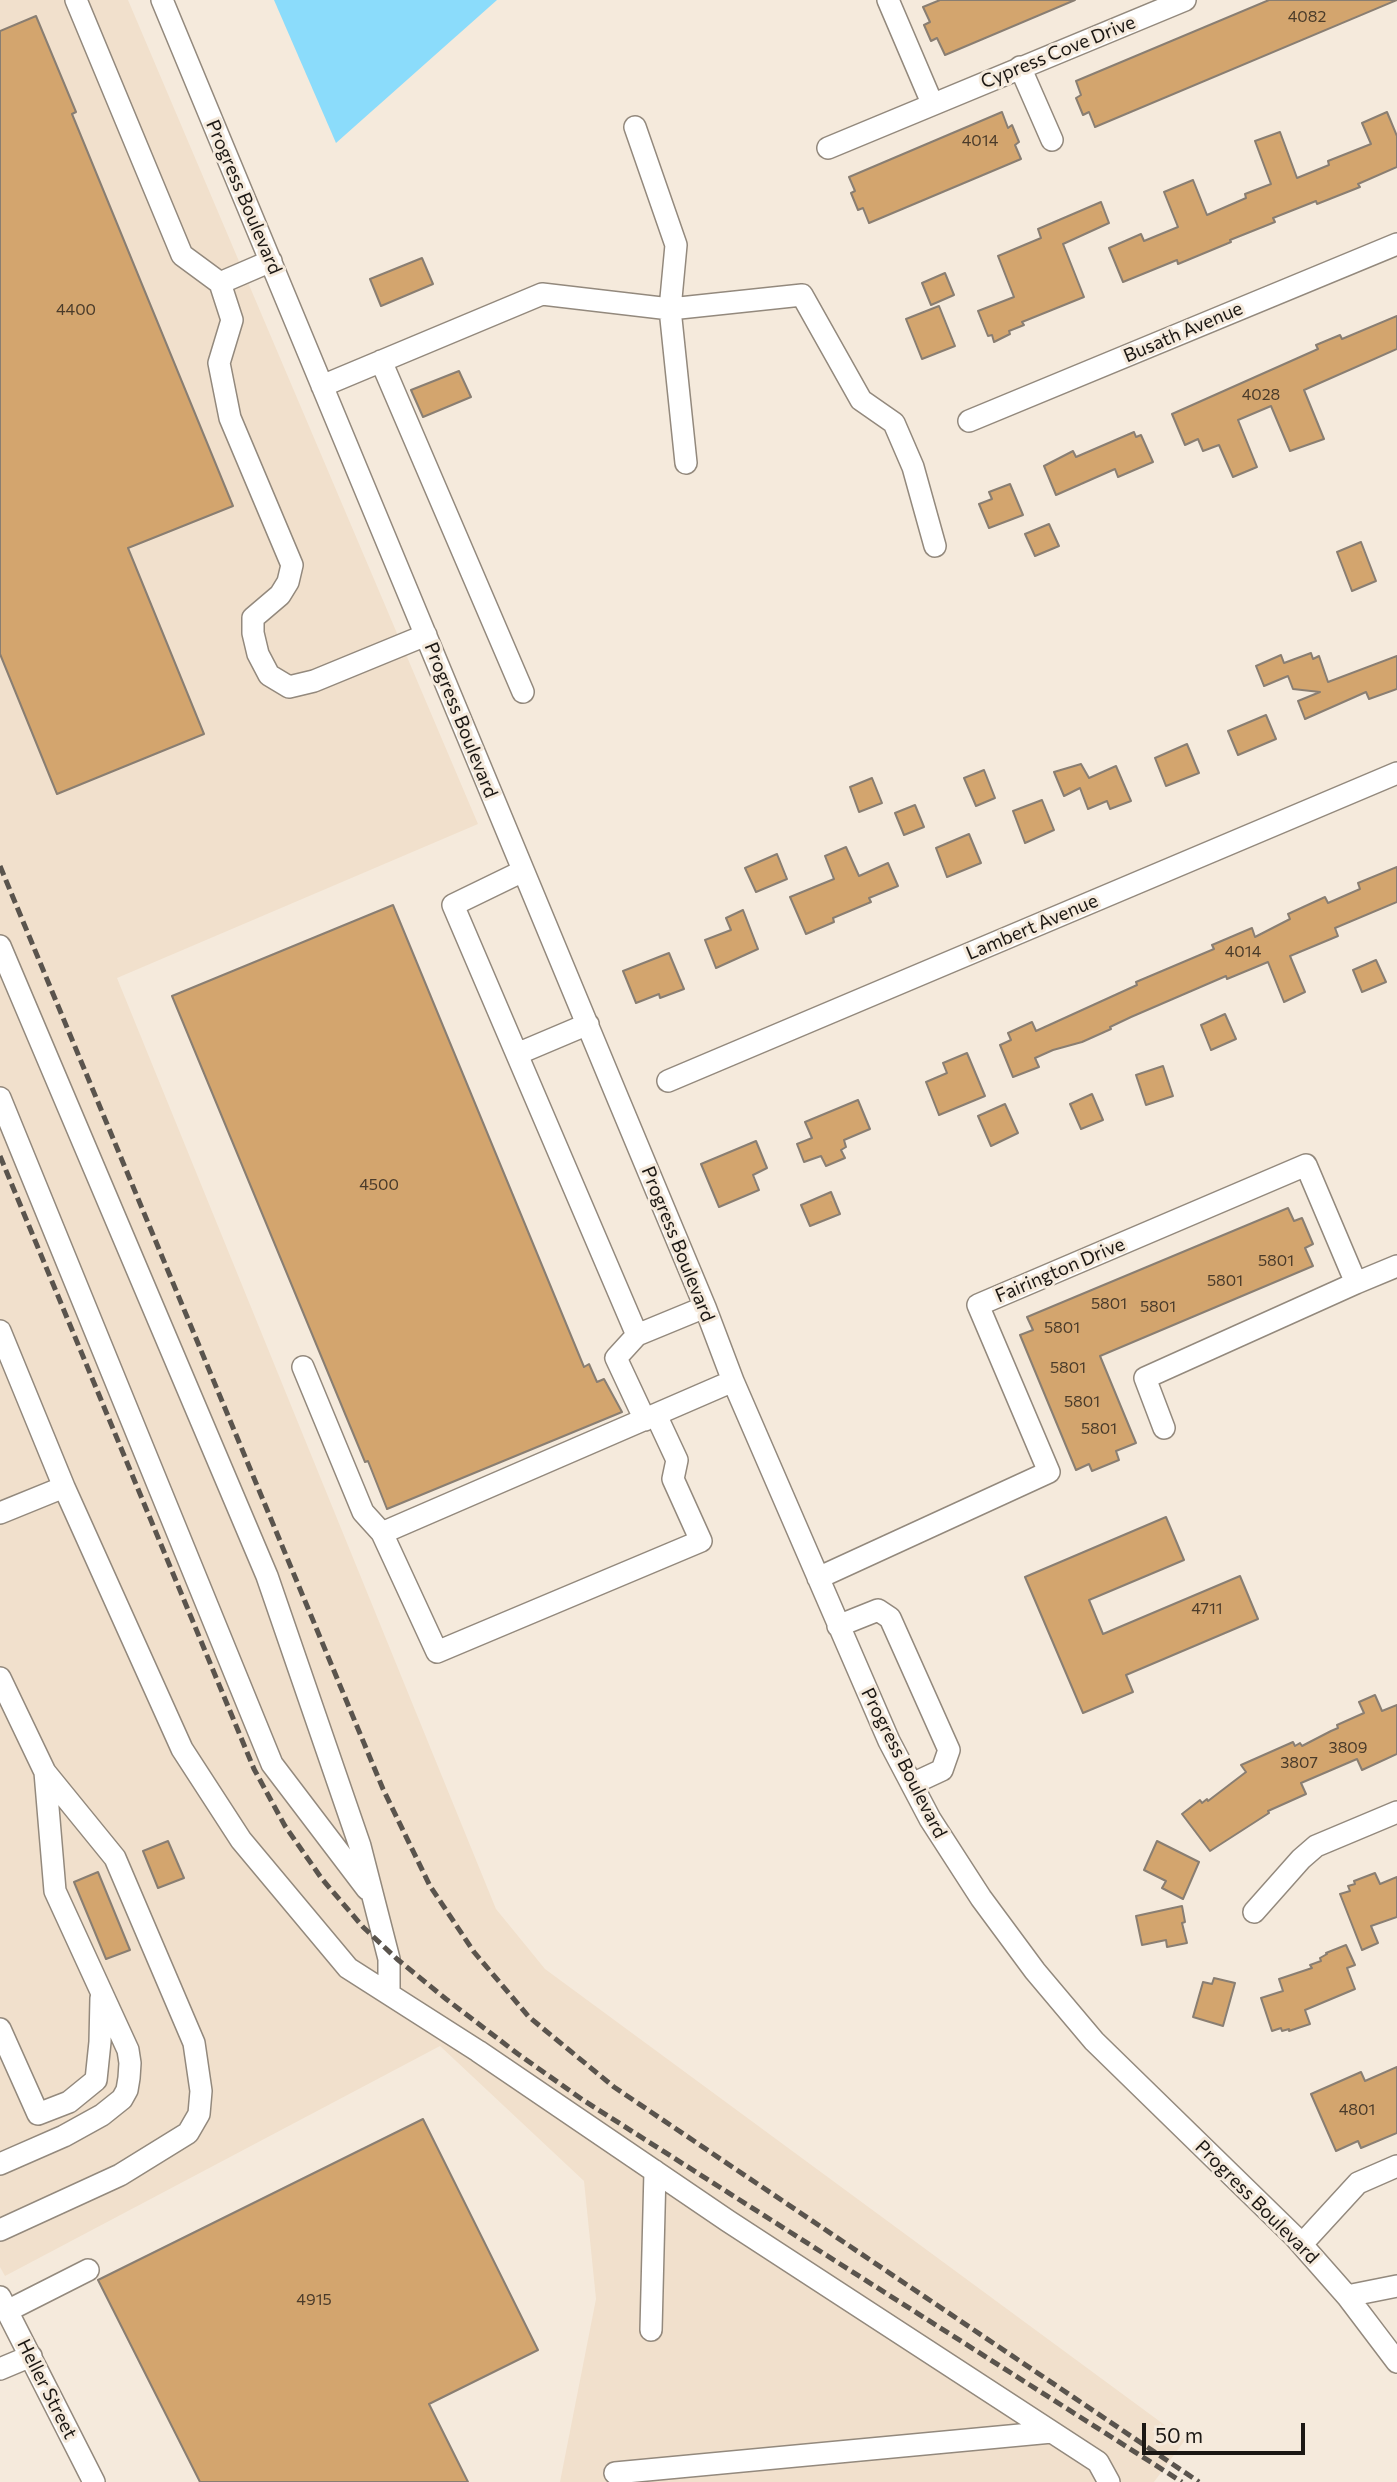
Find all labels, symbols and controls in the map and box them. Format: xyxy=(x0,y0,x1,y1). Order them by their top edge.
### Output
house number: 4082 xyxy=(1288,7,1326,27)
street label: Cypress Cove Drive xyxy=(977,11,1139,93)
street label: Progress Boulevard xyxy=(201,116,287,278)
house number: 4014 xyxy=(962,131,998,151)
street label: Busath Avenue xyxy=(1120,297,1246,367)
house number: 4400 xyxy=(56,300,96,320)
house number: 4028 xyxy=(1242,385,1280,405)
street label: Progress Boulevard xyxy=(419,639,503,801)
street label: Lambert Avenue xyxy=(963,889,1101,965)
house number: 4014 xyxy=(1225,942,1261,962)
street label: Progress Boulevard xyxy=(636,1163,720,1325)
house number: 4500 xyxy=(359,1175,399,1195)
street label: Fairington Drive xyxy=(992,1232,1128,1308)
house number: 5801 xyxy=(1258,1251,1294,1271)
house number: 5801 xyxy=(1207,1271,1243,1291)
house number: 5801 xyxy=(1091,1294,1127,1314)
house number: 5801 xyxy=(1140,1297,1176,1317)
house number: 5801 xyxy=(1044,1318,1080,1338)
house number: 5801 xyxy=(1050,1358,1086,1378)
house number: 5801 xyxy=(1064,1392,1100,1412)
house number: 5801 xyxy=(1081,1419,1117,1439)
house number: 4711 xyxy=(1191,1599,1223,1619)
street label: Progress Boulevard xyxy=(856,1684,952,1842)
house number: 3809 xyxy=(1329,1738,1367,1758)
house number: 3807 xyxy=(1280,1753,1318,1773)
house number: 4801 xyxy=(1339,2100,1375,2120)
street label: Progress Boulevard xyxy=(1190,2135,1324,2269)
house number: 4915 xyxy=(296,2290,332,2310)
street label: Heller Street xyxy=(12,2335,82,2443)
scale bar xyxy=(1145,2408,1308,2452)
text: 50 m xyxy=(1155,2422,1203,2447)

